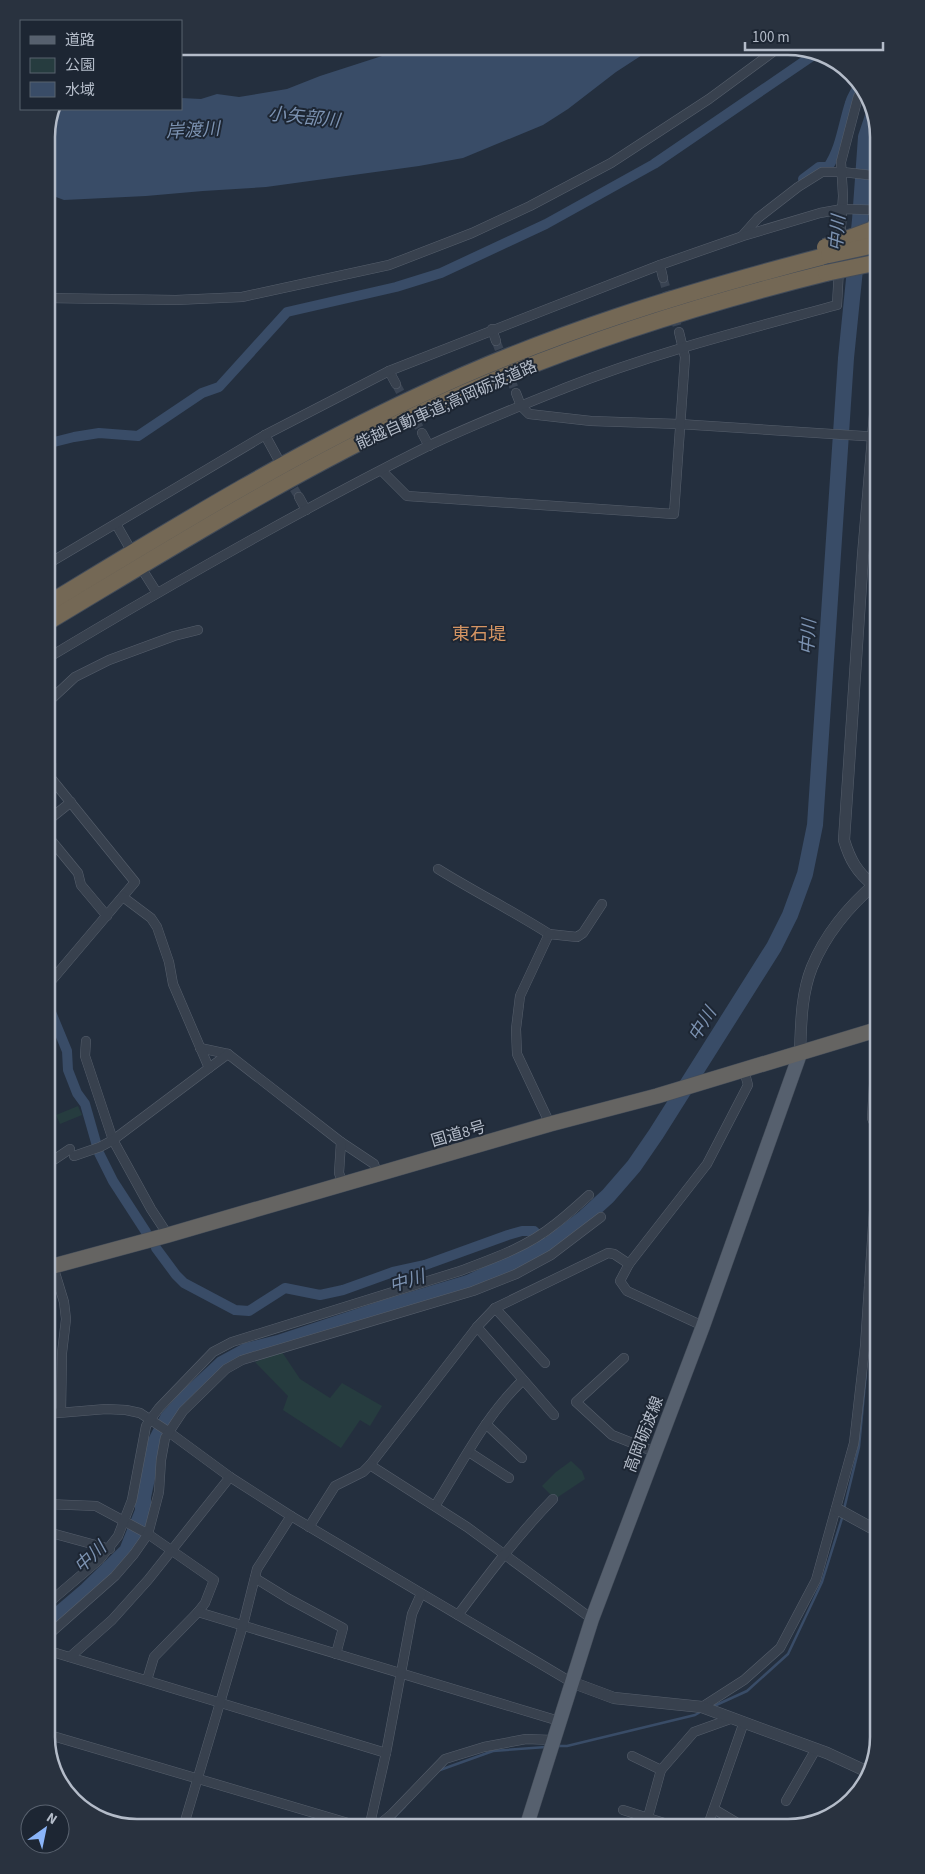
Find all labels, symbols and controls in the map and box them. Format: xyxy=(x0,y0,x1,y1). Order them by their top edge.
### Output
legend xyxy=(20,20,182,110)
scale bar xyxy=(745,20,882,52)
text: 100 m xyxy=(752,27,790,48)
text: 道路 xyxy=(65,30,95,51)
text: 公園 xyxy=(65,55,95,76)
text: 水域 xyxy=(65,80,95,101)
water label: 小矢部川 xyxy=(267,101,343,134)
water label: 岸渡川 xyxy=(165,116,223,144)
water label: 中川 xyxy=(823,212,852,252)
street label: 能越自動車道;高岡砺波道路 xyxy=(352,355,540,455)
water label: 中川 xyxy=(795,616,822,656)
district label: 東石堤 xyxy=(452,622,506,647)
water label: 中川 xyxy=(682,1001,724,1046)
street label: 国道8号 xyxy=(428,1116,488,1152)
water label: 中川 xyxy=(386,1264,430,1299)
street label: 高岡砺波線 xyxy=(619,1393,669,1476)
water label: 中川 xyxy=(69,1535,113,1579)
north arrow xyxy=(20,1804,70,1854)
text: N xyxy=(42,1808,61,1830)

